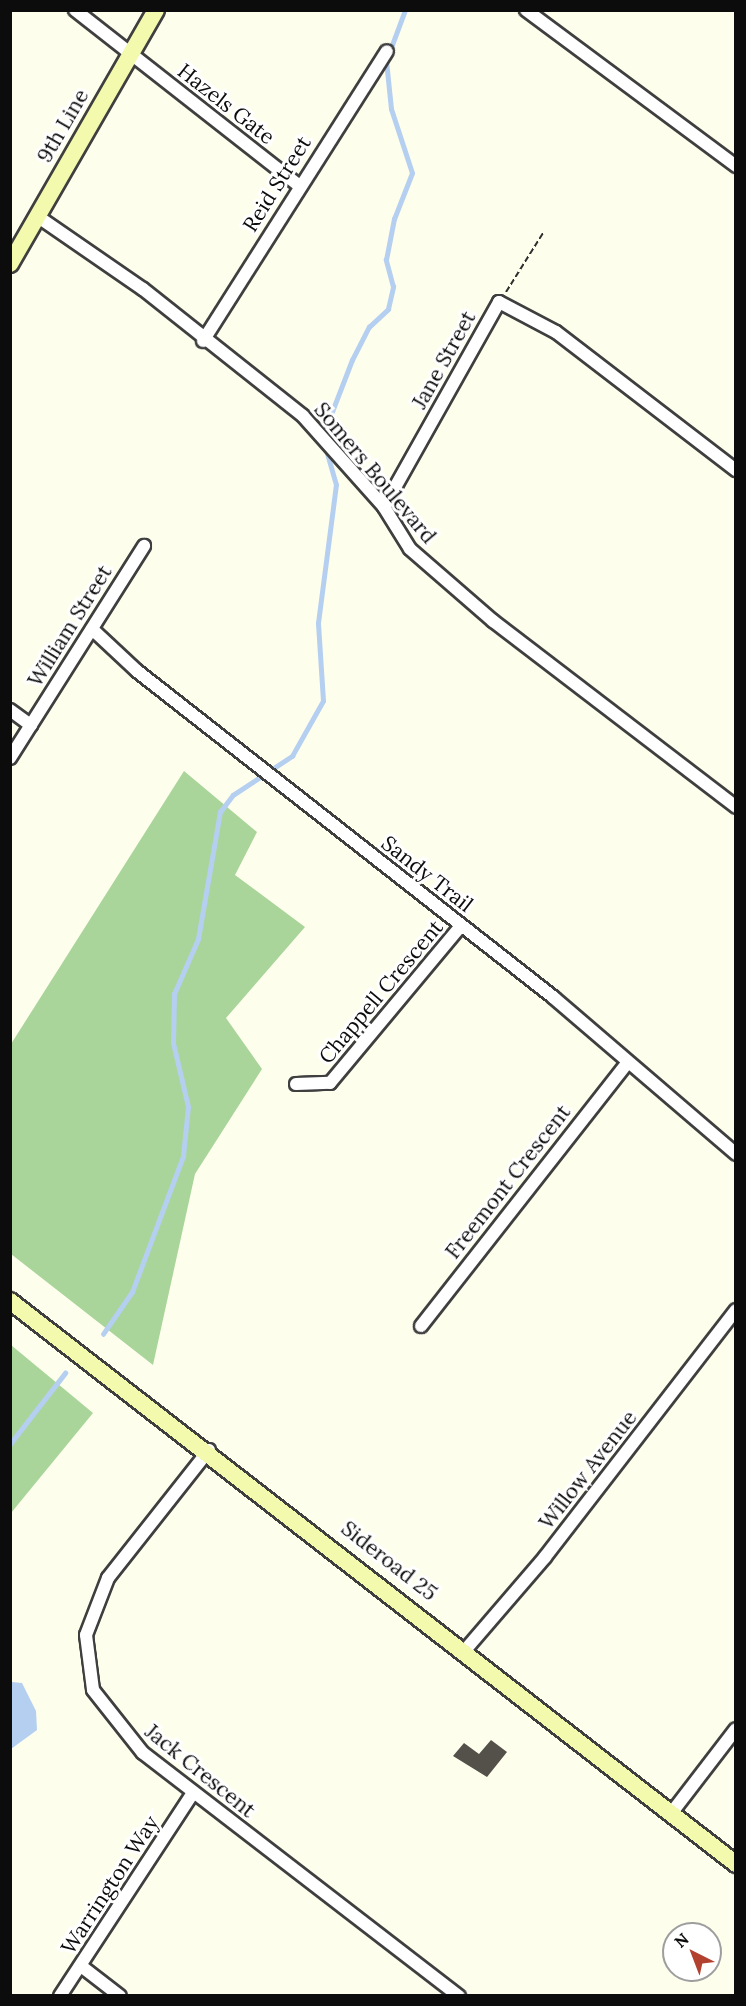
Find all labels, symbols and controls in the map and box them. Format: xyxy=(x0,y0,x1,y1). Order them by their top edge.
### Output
street label: Hazels Gate xyxy=(172,58,280,150)
street label: 9th Line xyxy=(32,85,94,167)
street label: Reid Street xyxy=(238,132,316,236)
street label: Jane Street xyxy=(407,307,481,413)
street label: Somers Boulevard xyxy=(309,397,441,549)
street label: William Street xyxy=(23,561,117,691)
street label: Sandy Trail xyxy=(376,831,478,917)
street label: Chappell Crescent xyxy=(314,915,448,1069)
street label: Freemont Crescent xyxy=(440,1100,576,1264)
street label: Willow Avenue xyxy=(534,1406,642,1534)
street label: Sideroad 25 xyxy=(336,1516,442,1606)
street label: Jack Crescent xyxy=(140,1719,260,1823)
street label: Warrington Way xyxy=(56,1811,164,1959)
north arrow xyxy=(662,1922,722,1982)
text: N xyxy=(670,1929,693,1952)

